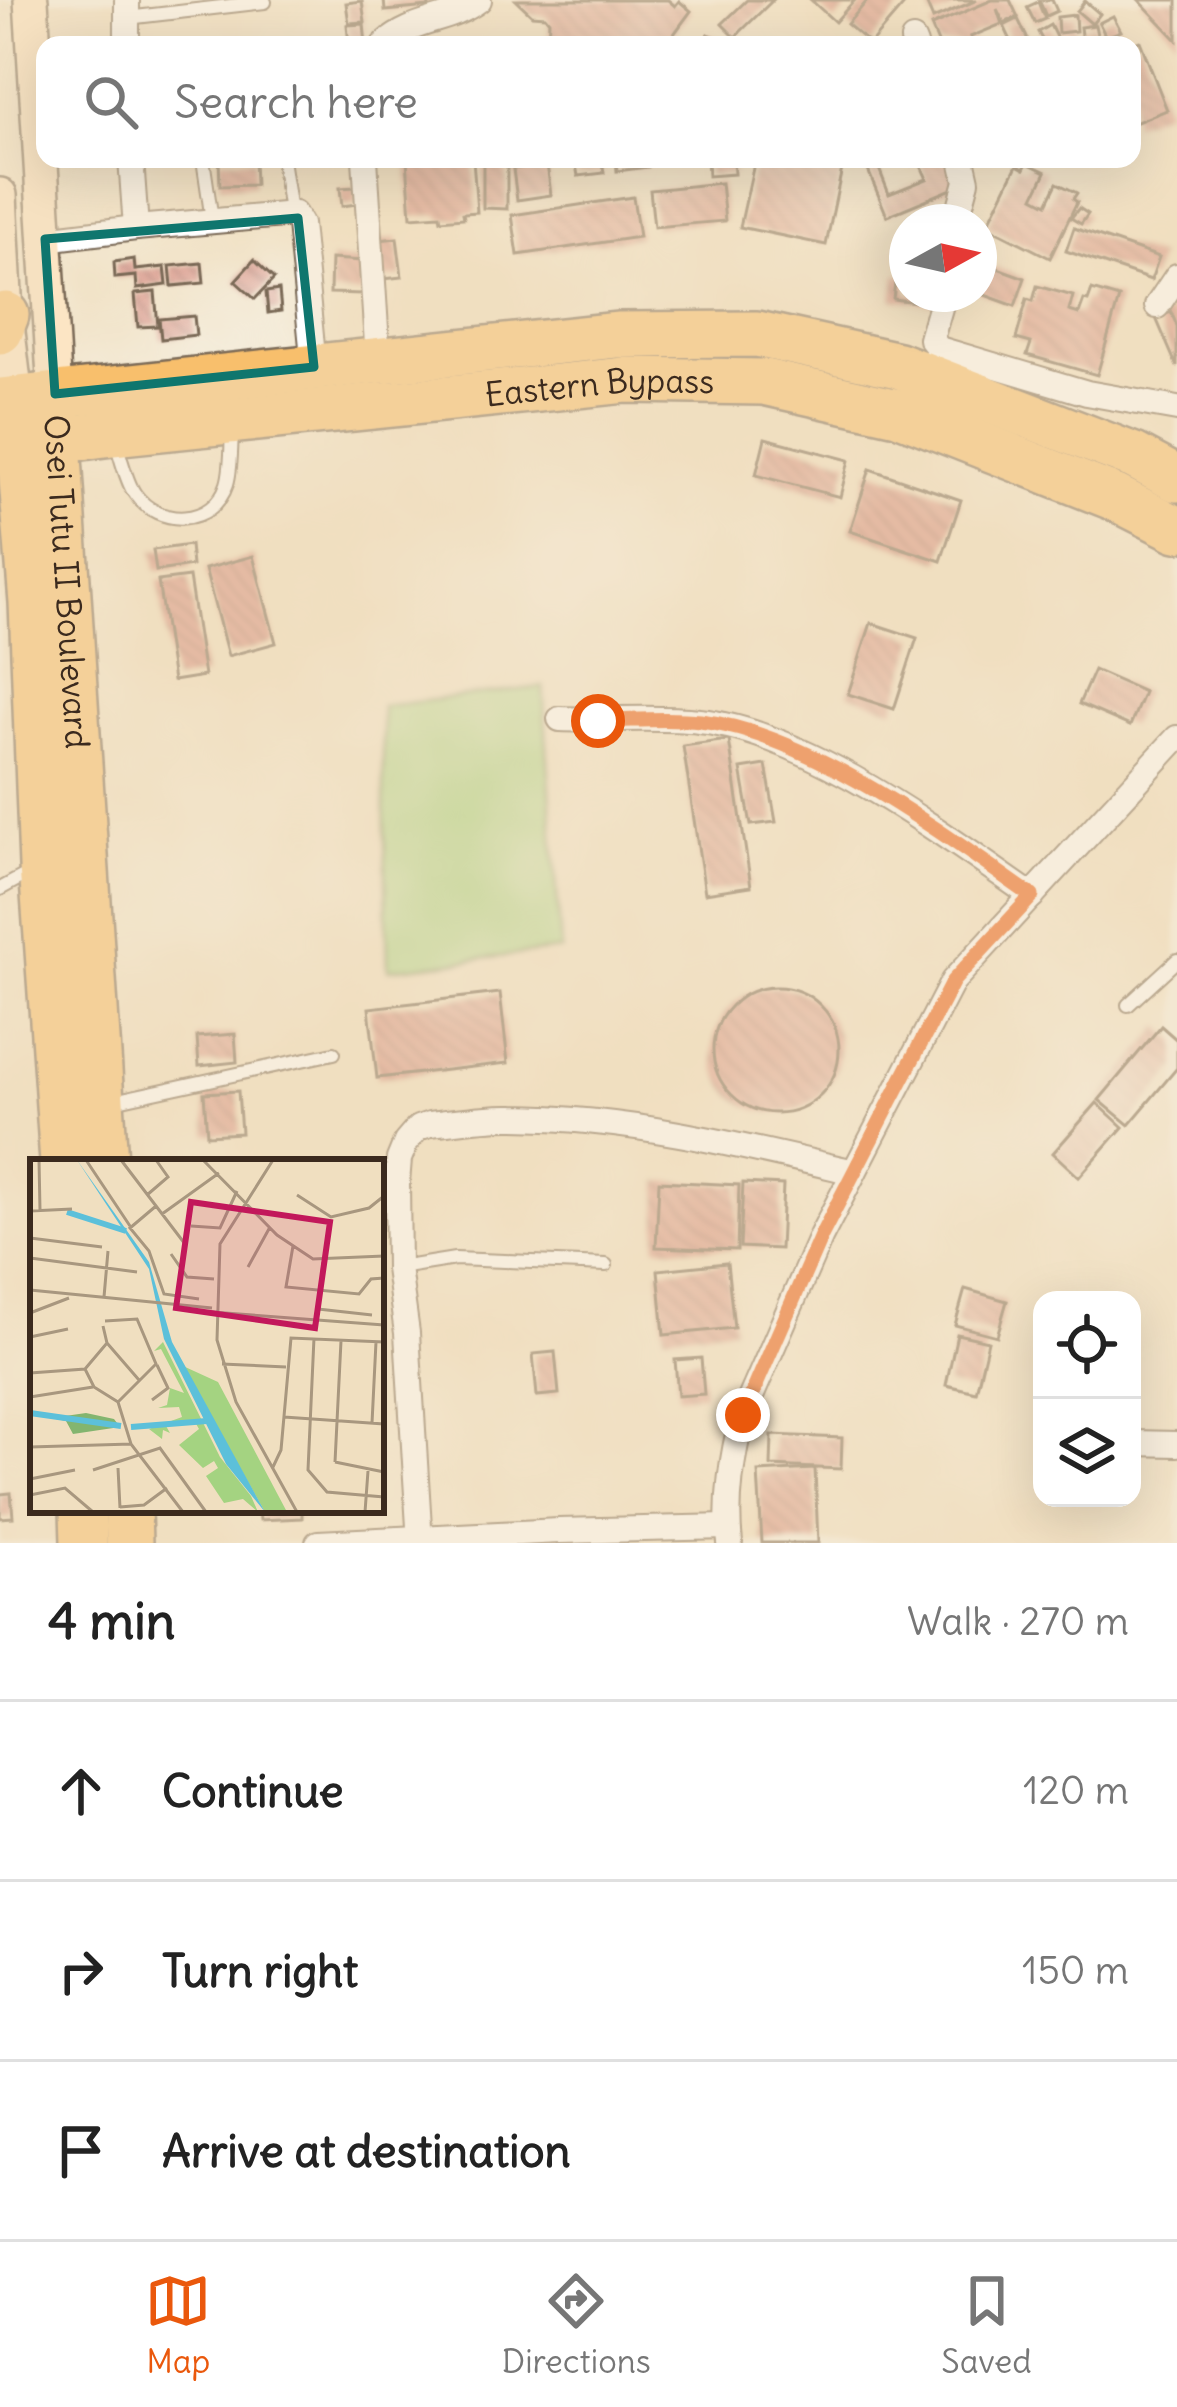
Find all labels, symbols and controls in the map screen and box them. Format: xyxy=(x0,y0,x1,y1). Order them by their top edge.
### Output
search box xyxy=(36,36,1141,168)
icon: search xyxy=(78,69,144,135)
text: Search here xyxy=(174,74,418,130)
north arrow xyxy=(889,204,997,312)
street label: Eastern Bypass xyxy=(483,359,714,415)
street label: Osei Tutu II Boulevard xyxy=(35,413,99,750)
route start xyxy=(571,694,625,748)
inset map xyxy=(30,1159,384,1513)
map controls xyxy=(1033,1291,1141,1507)
button: locate xyxy=(1033,1291,1141,1399)
route end xyxy=(716,1388,770,1442)
button: layers xyxy=(1033,1399,1141,1507)
text: 4 min xyxy=(48,1589,175,1653)
text: Walk · 270 m xyxy=(907,1597,1129,1646)
icon: ahead xyxy=(48,1758,114,1824)
text: Continue xyxy=(162,1763,344,1819)
text: 120 m xyxy=(1023,1766,1129,1815)
icon: right xyxy=(48,1938,114,2004)
text: Turn right xyxy=(162,1943,358,1999)
text: 150 m xyxy=(1022,1946,1129,1995)
icon: arrive xyxy=(48,2118,114,2184)
text: Arrive at destination xyxy=(162,2123,571,2179)
tab: Map xyxy=(145,2268,211,2382)
tab: Directions xyxy=(502,2268,651,2382)
tab: Saved xyxy=(941,2268,1032,2382)

